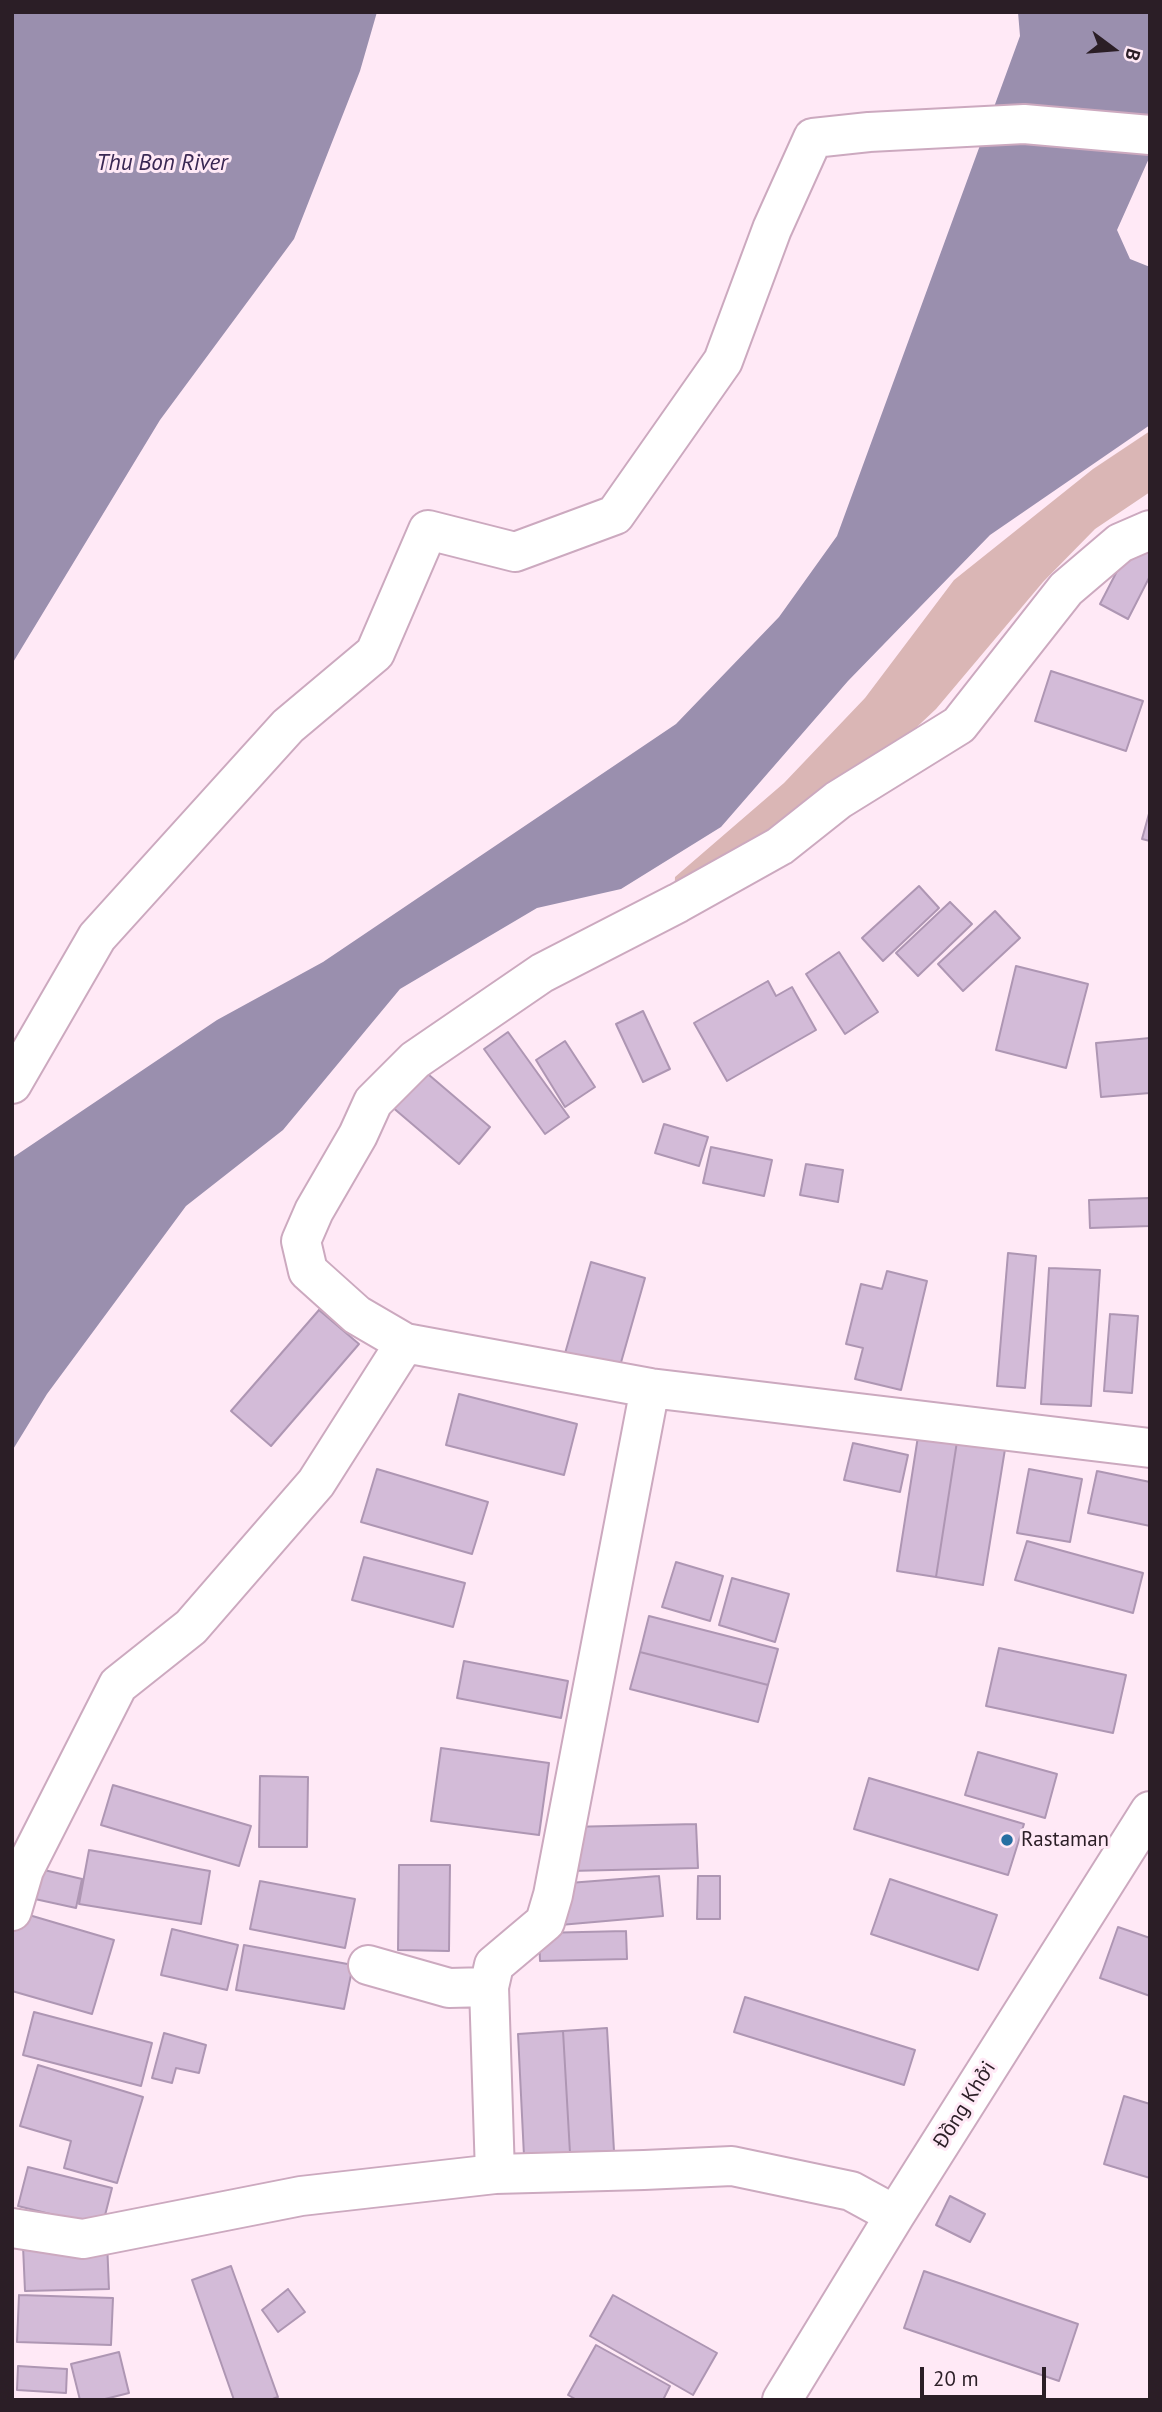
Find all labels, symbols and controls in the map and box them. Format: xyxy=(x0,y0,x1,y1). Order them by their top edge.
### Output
north arrow xyxy=(1078,14,1148,84)
text: B xyxy=(1120,46,1146,63)
water label: Thu Bon River xyxy=(96,149,228,177)
place label: Rastaman xyxy=(1021,1827,1109,1853)
marker: Rastaman xyxy=(999,1832,1015,1848)
street label: Đồng Khởi xyxy=(928,2057,1002,2153)
scale bar xyxy=(924,2352,1050,2396)
text: 20 m xyxy=(933,2365,979,2392)

